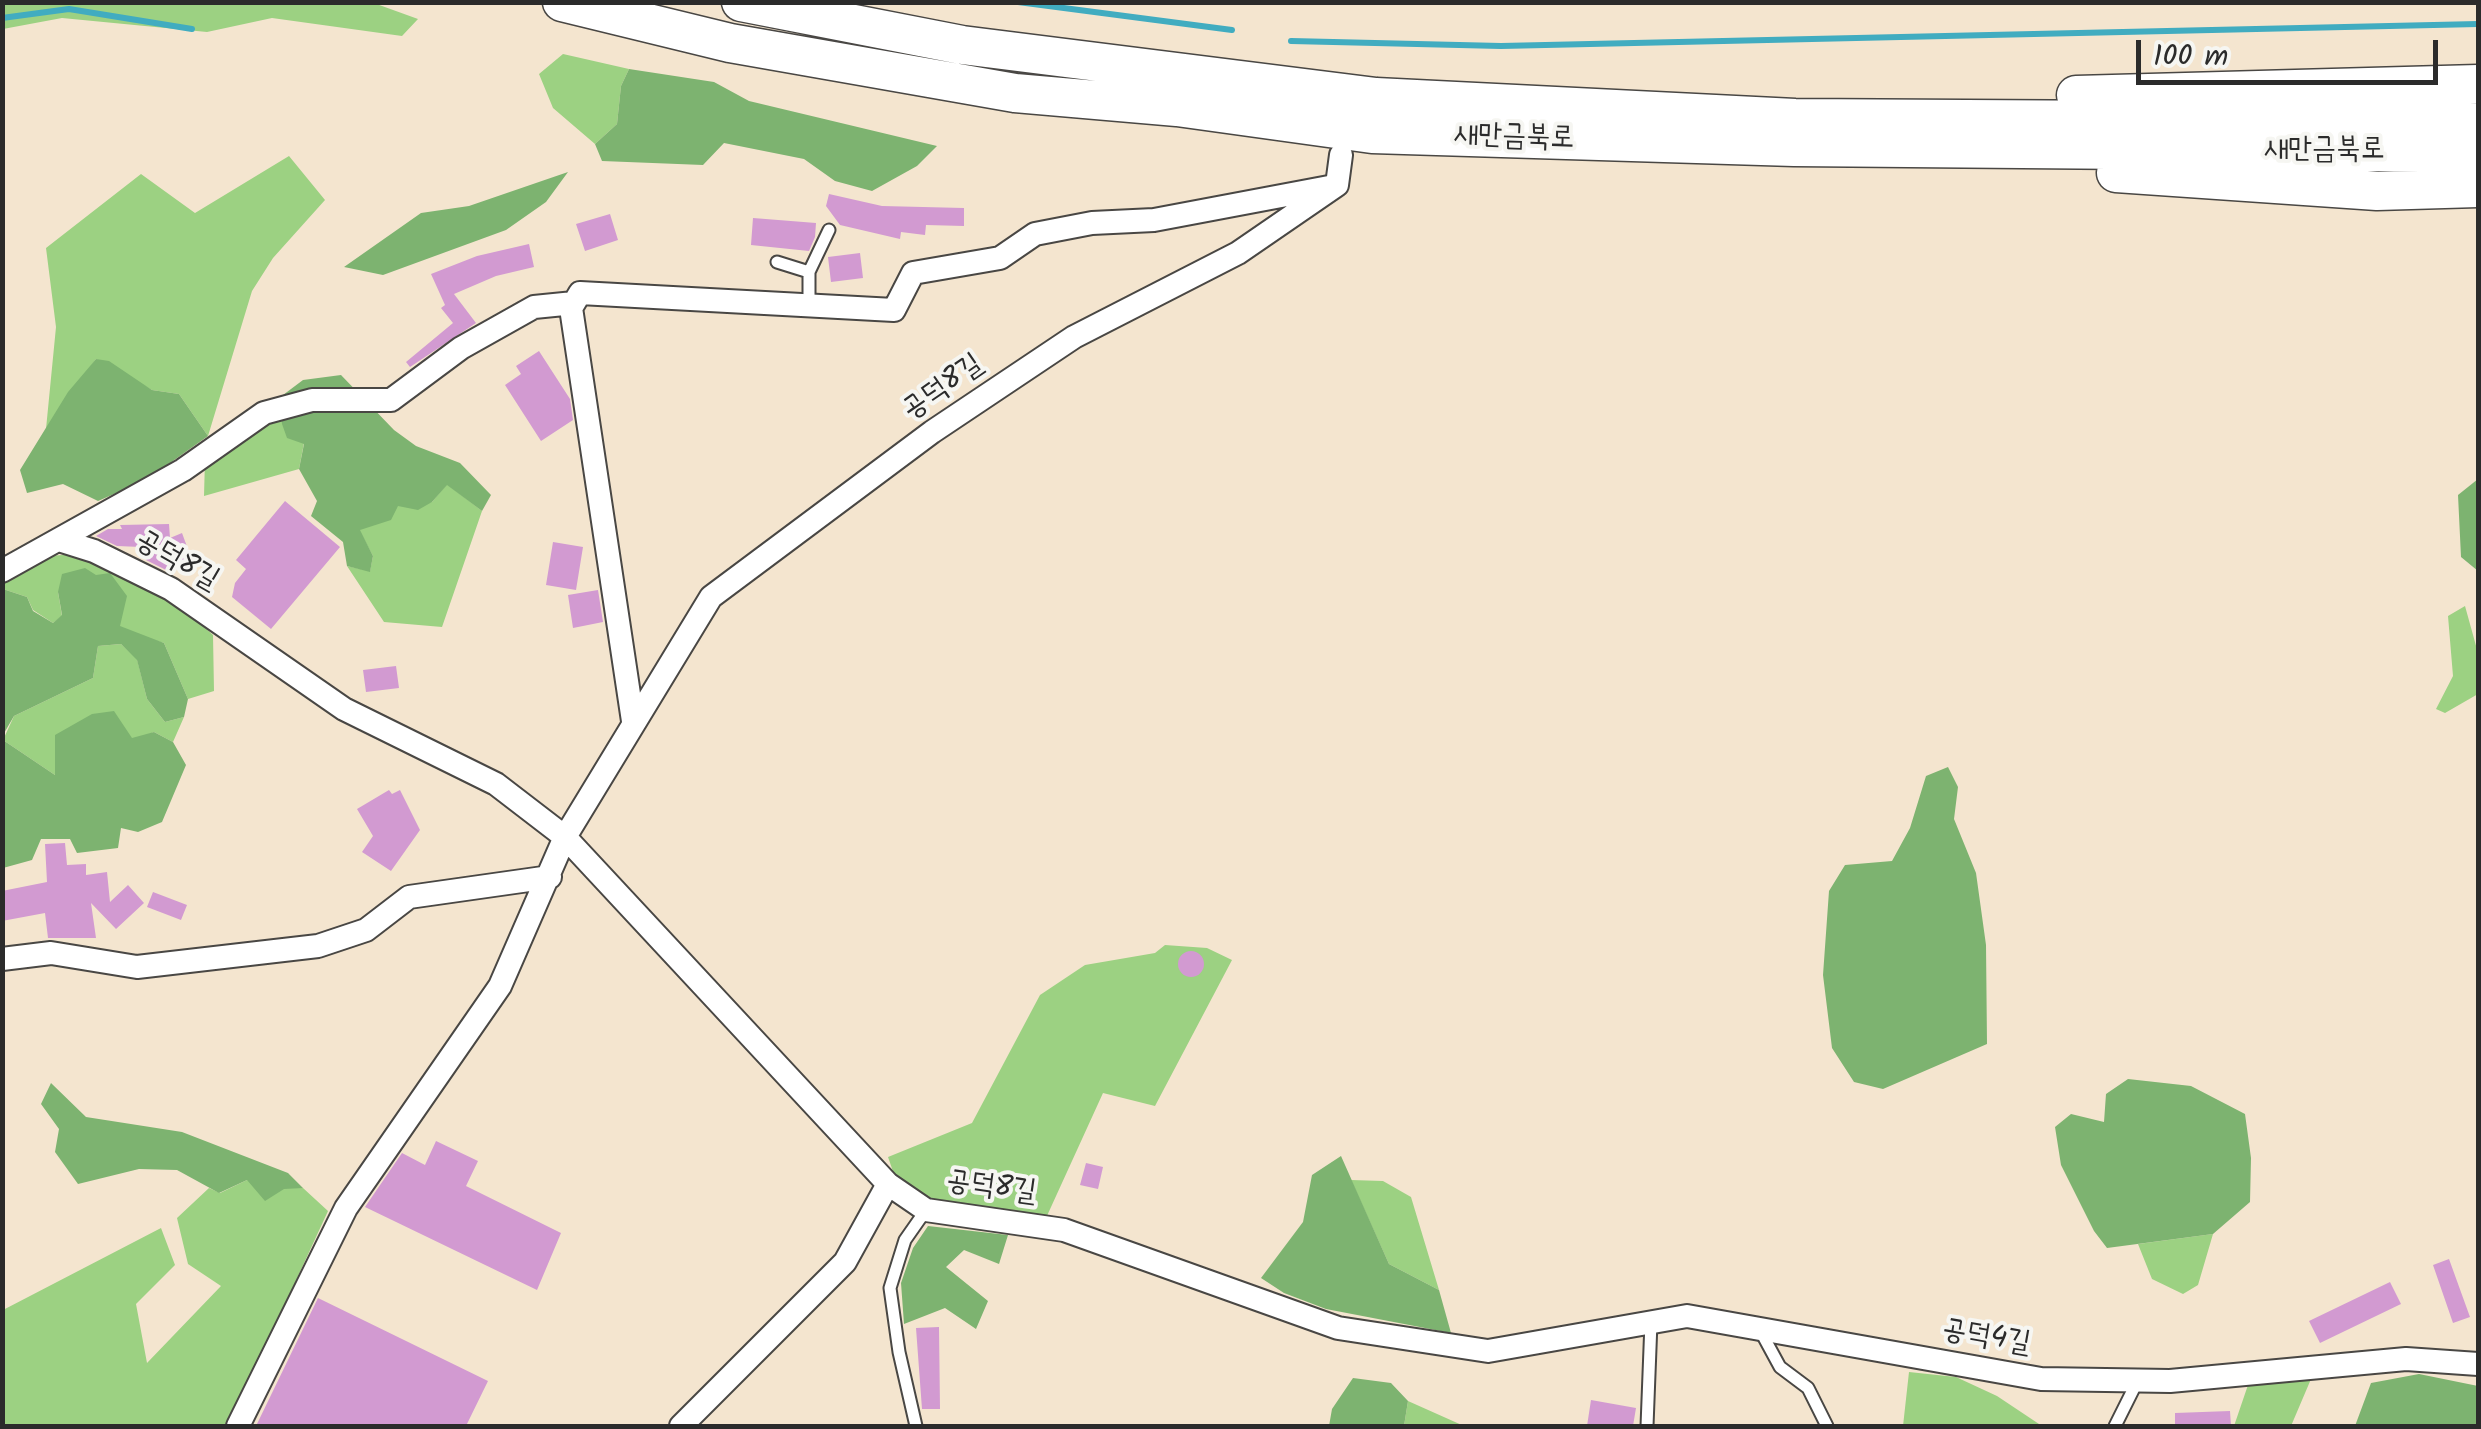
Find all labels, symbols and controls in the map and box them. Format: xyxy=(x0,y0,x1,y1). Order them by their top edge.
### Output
scale bar xyxy=(2141,20,2444,82)
text: 100 m xyxy=(2153,33,2228,81)
street label: 새만금북로 xyxy=(1453,119,1575,159)
street label: 새만금북로 xyxy=(2264,134,2384,170)
street label: 공덕8길 xyxy=(897,348,991,430)
street label: 공덕8길 xyxy=(128,524,224,600)
street label: 공덕8길 xyxy=(944,1165,1038,1213)
street label: 공덕4길 xyxy=(1939,1314,2033,1364)

